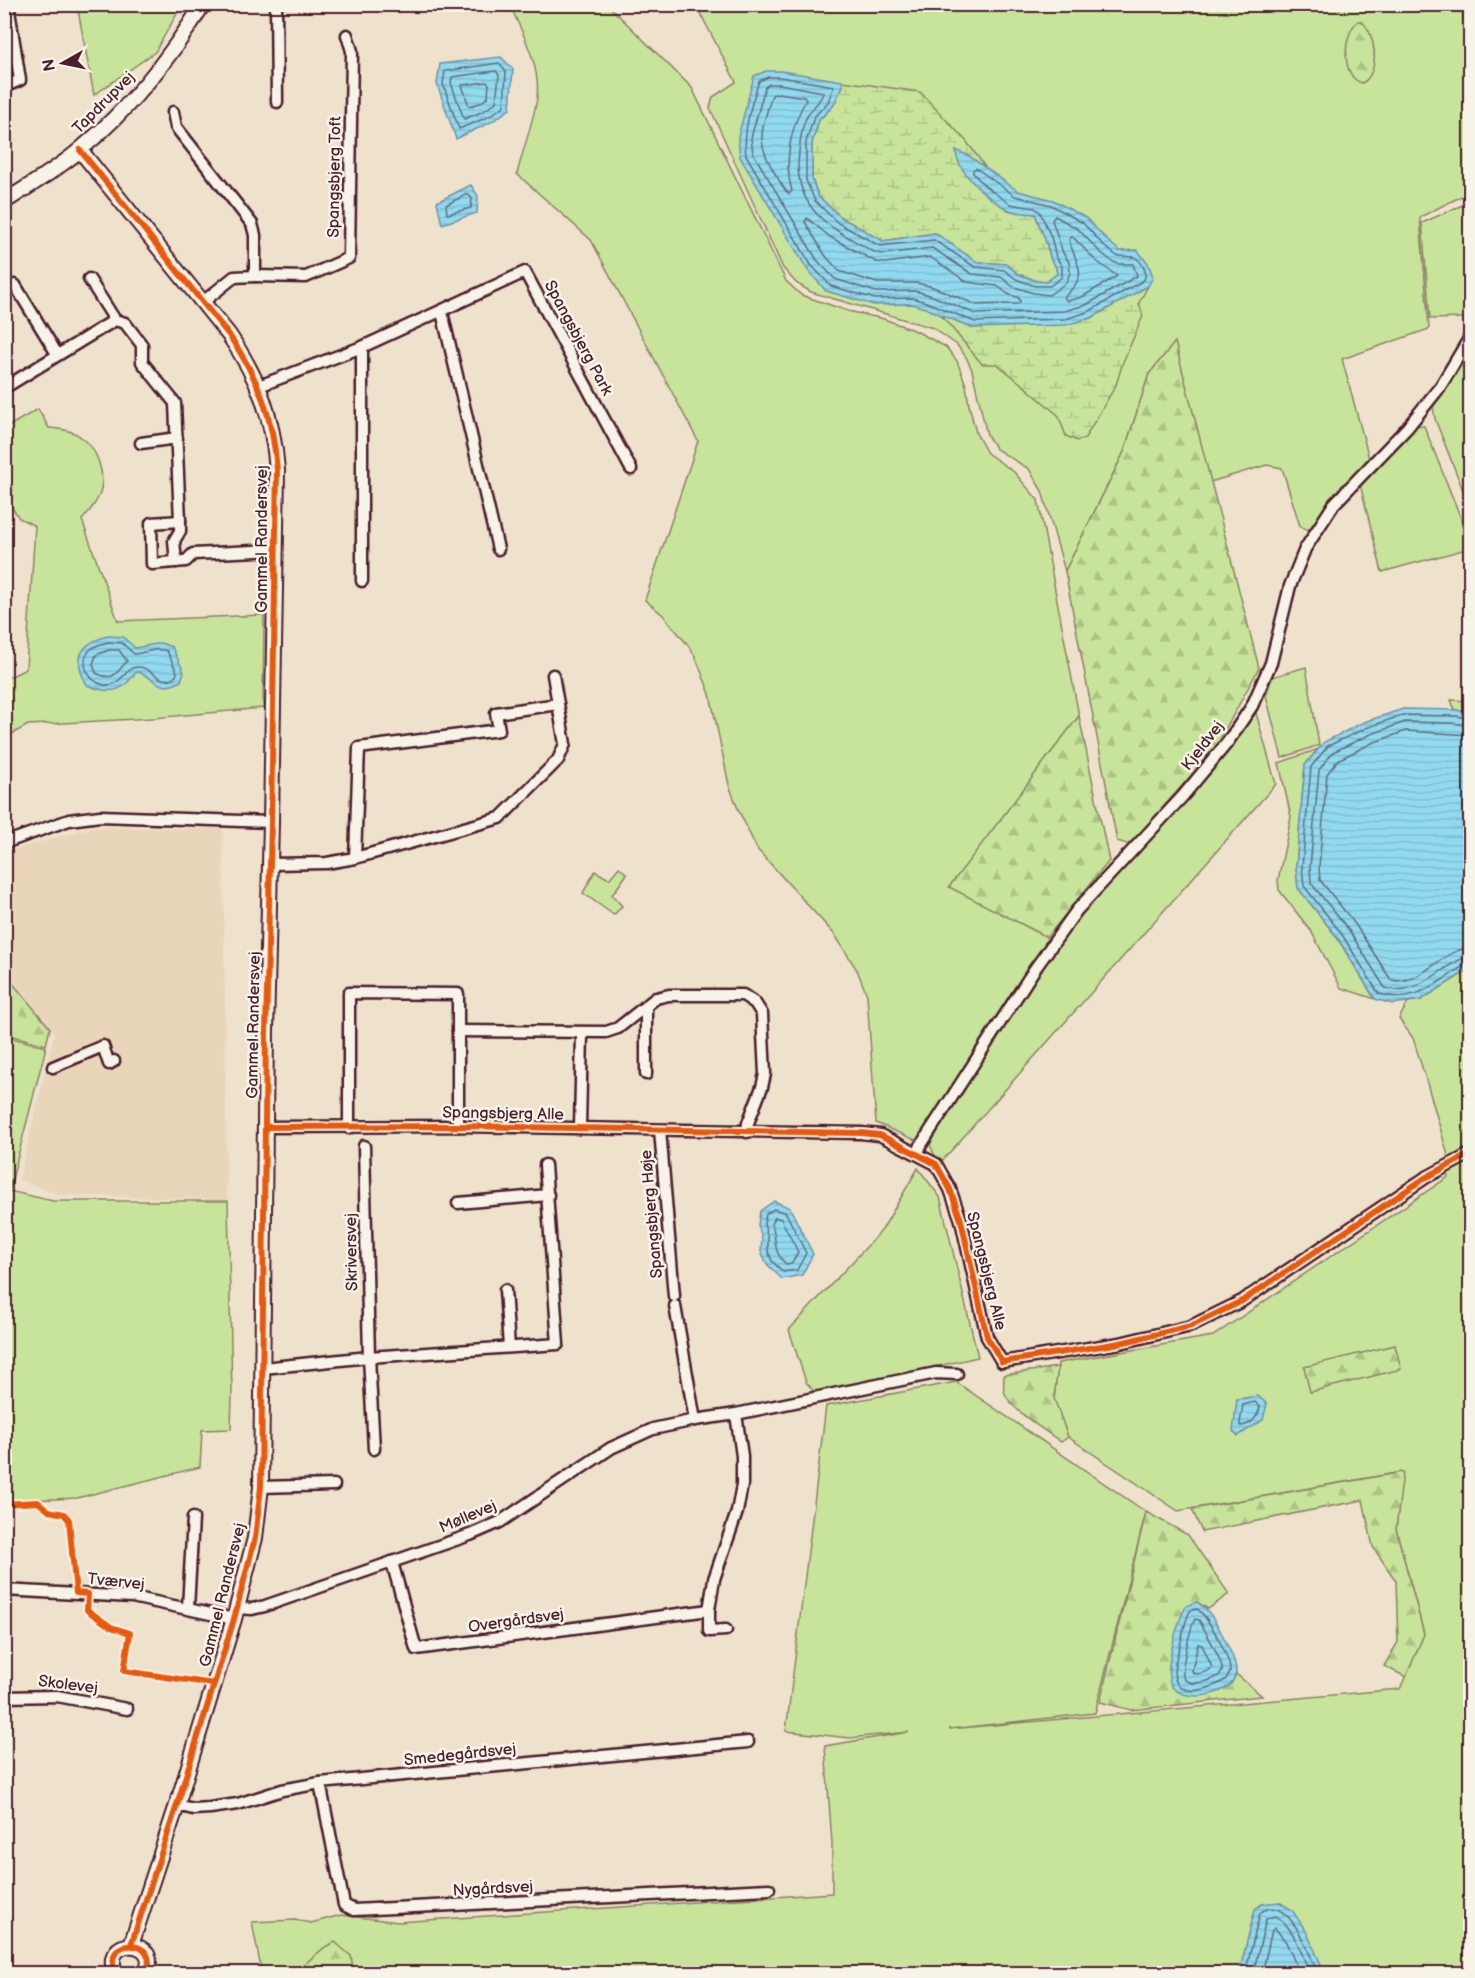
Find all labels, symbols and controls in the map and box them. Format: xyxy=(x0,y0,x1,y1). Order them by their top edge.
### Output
north arrow xyxy=(33,33,93,93)
text: N xyxy=(39,58,60,73)
street label: Tapdrupvej xyxy=(69,68,139,138)
street label: Spangsbjerg Toft xyxy=(324,116,346,238)
street label: Spangsbjerg Park xyxy=(540,277,616,399)
street label: Gammel Randersvej xyxy=(253,465,272,613)
street label: Kjeldvej xyxy=(1178,717,1228,775)
street label: Gammel Randersvej xyxy=(243,951,265,1099)
street label: Spangsbjerg Alle xyxy=(442,1103,564,1125)
street label: Spangsbjerg Høje xyxy=(637,1148,667,1279)
street label: Spangsbjerg Alle xyxy=(962,1210,1010,1333)
street label: Skriversvej xyxy=(342,1213,362,1291)
street label: Møllevej xyxy=(437,1497,499,1537)
street label: Gammel Randersvej xyxy=(196,1521,250,1669)
street label: Tværvej xyxy=(86,1570,146,1594)
street label: Overgårdsvej xyxy=(467,1605,565,1637)
street label: Skolevej xyxy=(37,1672,99,1698)
street label: Smedegårdsvej xyxy=(403,1740,517,1770)
street label: Nygårdsvej xyxy=(452,1877,534,1901)

